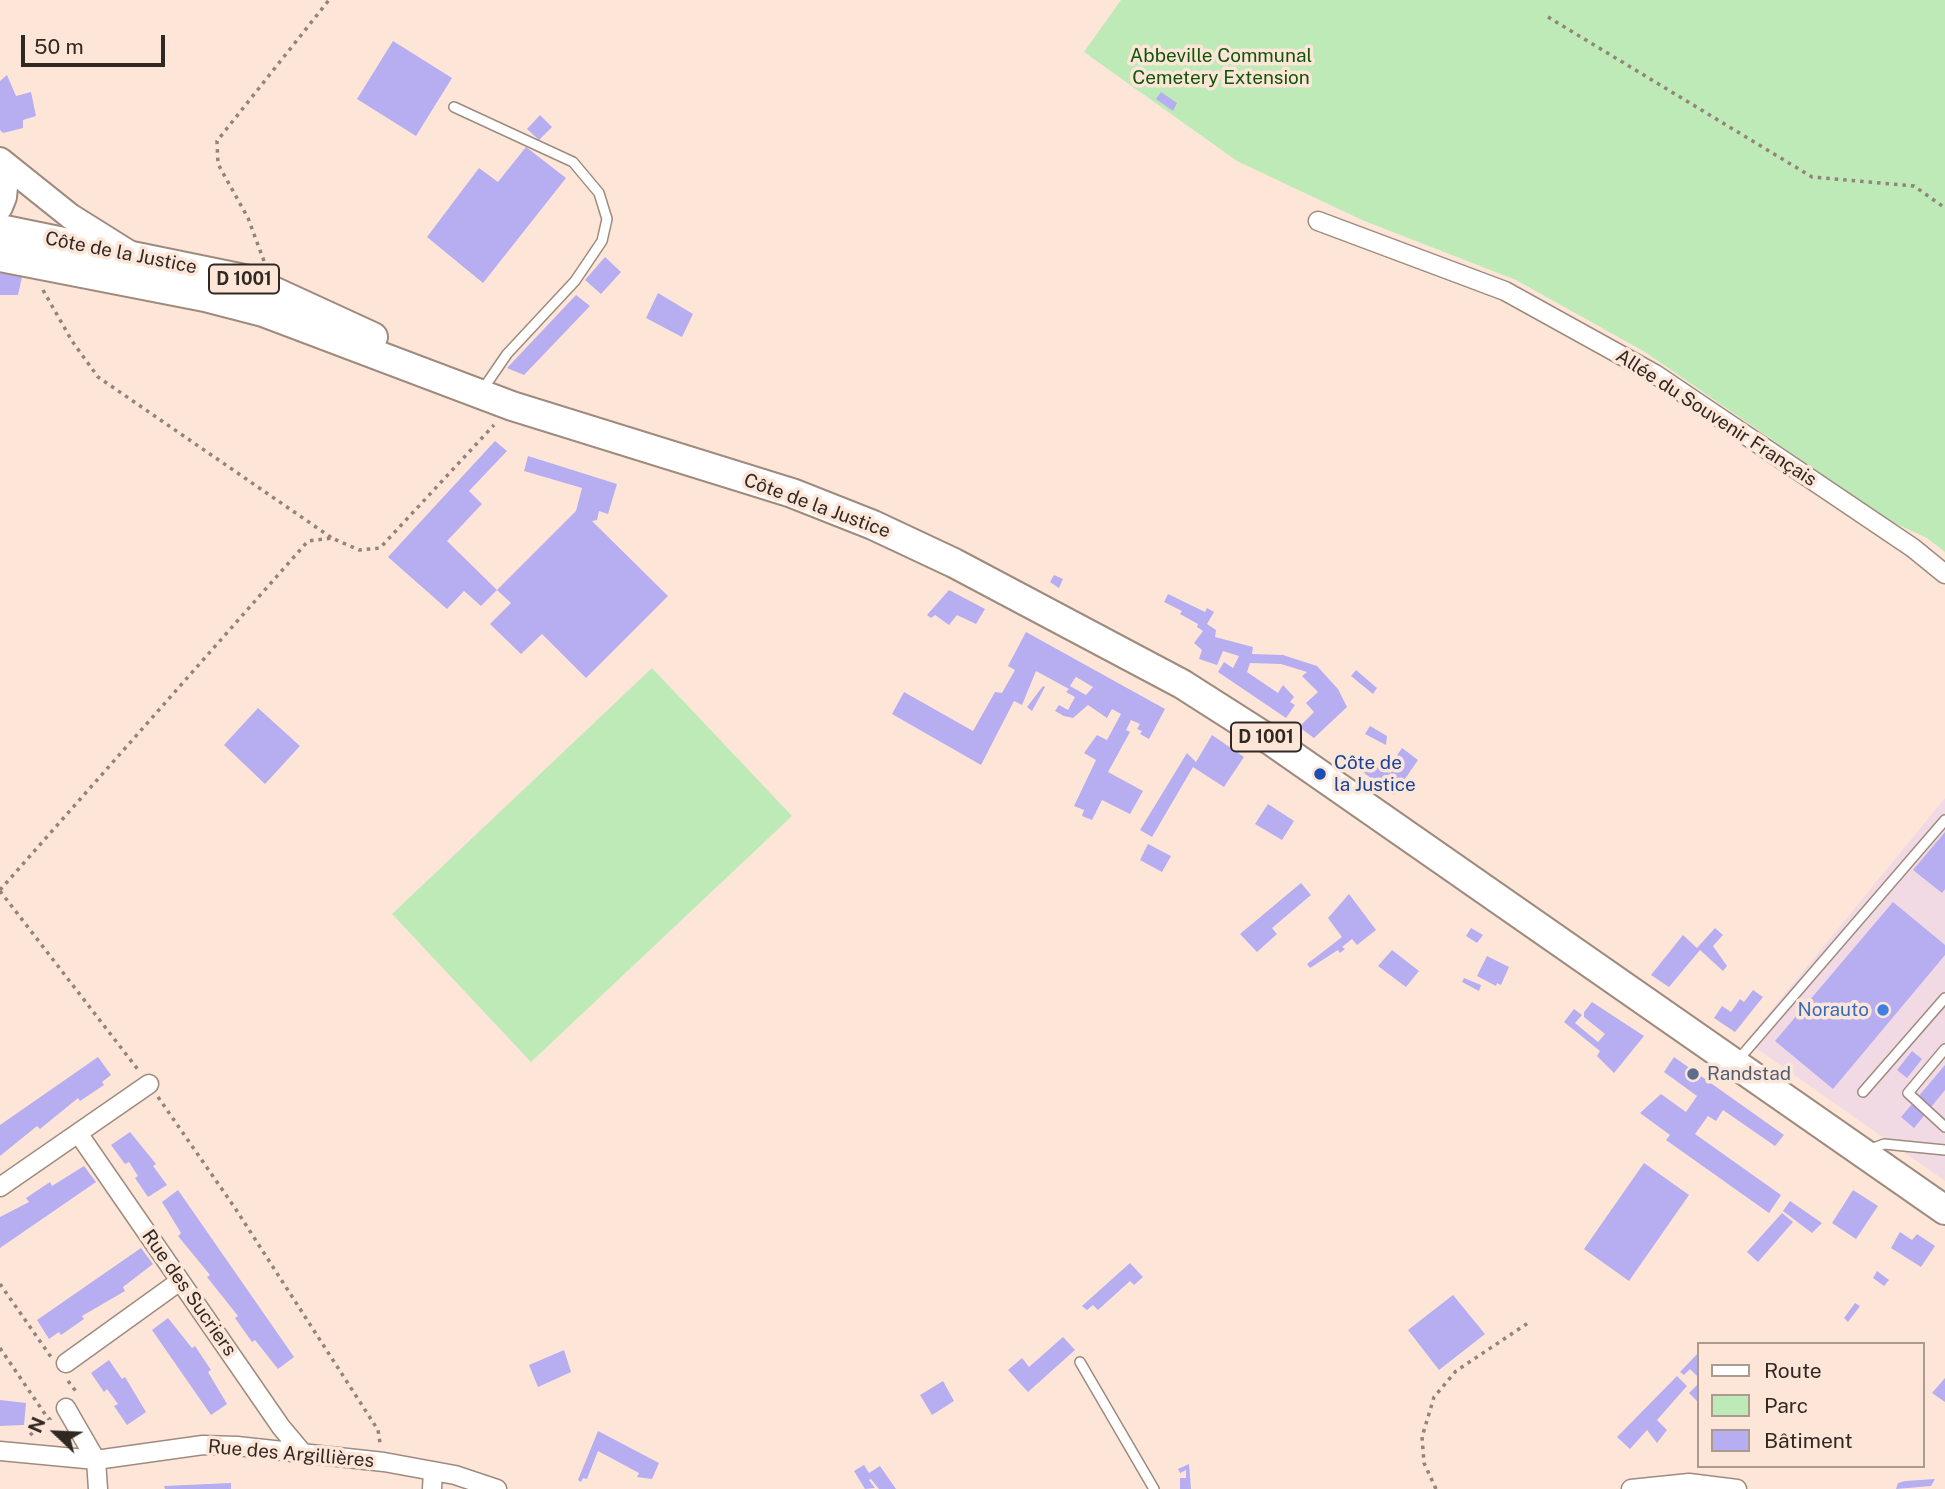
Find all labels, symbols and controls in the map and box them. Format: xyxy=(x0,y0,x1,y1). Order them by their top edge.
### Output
scale bar xyxy=(24,21,168,65)
text: 50 m xyxy=(34,34,84,59)
park label: Abbeville Communal Cemetery Extension xyxy=(1130,45,1312,89)
street label: Côte de la Justice xyxy=(43,227,199,279)
road number: D 1001 xyxy=(209,264,279,293)
street label: Allée du Souvenir Français xyxy=(1611,345,1821,491)
street label: Côte de la Justice xyxy=(741,469,893,543)
road number: D 1001 xyxy=(1231,722,1301,752)
place label: Côte de la Justice xyxy=(1334,752,1416,796)
marker: Côte de la Justice xyxy=(1312,766,1328,782)
place label: Norauto xyxy=(1798,999,1869,1021)
marker: Norauto xyxy=(1875,1002,1891,1018)
place label: Randstad xyxy=(1707,1063,1791,1085)
marker: Randstad xyxy=(1685,1066,1701,1082)
street label: Rue des Sucriers xyxy=(137,1225,241,1361)
legend xyxy=(1696,1342,1924,1468)
text: Route xyxy=(1764,1358,1822,1383)
text: Parc xyxy=(1764,1393,1808,1418)
north arrow xyxy=(21,1398,91,1468)
text: N xyxy=(24,1414,50,1436)
text: Bâtiment xyxy=(1764,1428,1853,1453)
street label: Rue des Argillières xyxy=(207,1435,375,1473)

